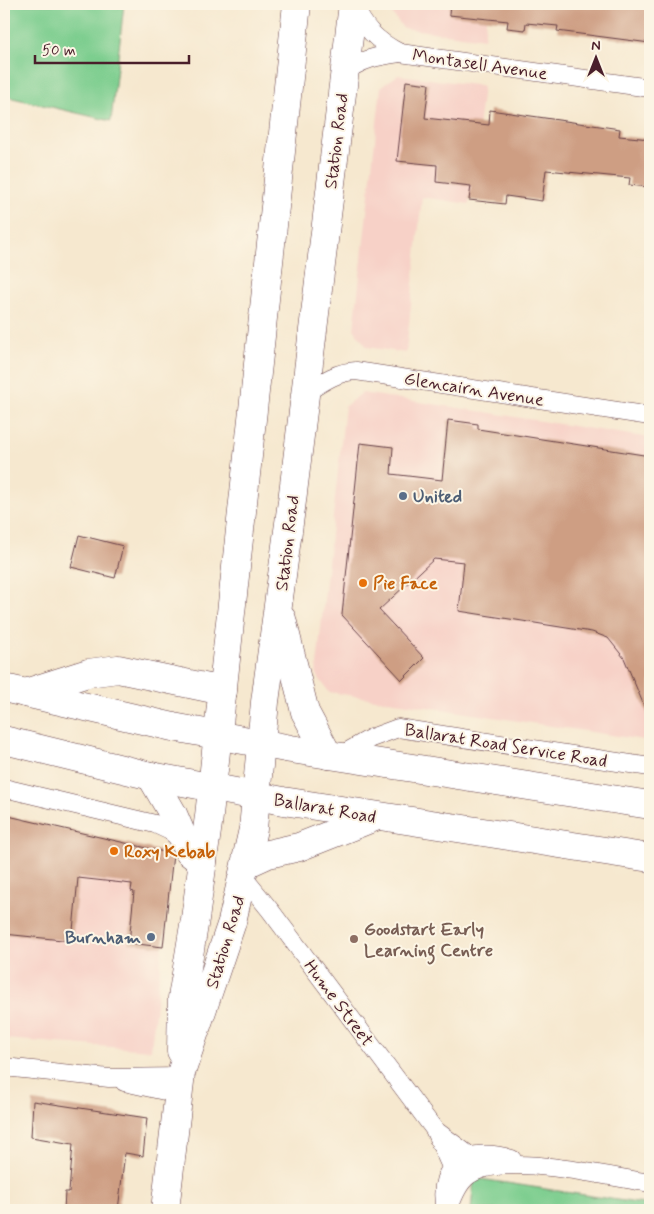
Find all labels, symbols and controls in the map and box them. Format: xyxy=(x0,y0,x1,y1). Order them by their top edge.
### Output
scale bar xyxy=(35,32,189,64)
north arrow xyxy=(572,32,622,82)
text: N xyxy=(591,37,601,55)
text: 50 m xyxy=(42,41,76,61)
street label: Montasell Avenue xyxy=(411,44,549,86)
street label: Station Road xyxy=(319,92,355,190)
street label: Glencairn Avenue xyxy=(402,367,546,413)
place label: United xyxy=(413,485,462,509)
marker: United xyxy=(397,490,409,502)
street label: Station Road xyxy=(270,494,306,592)
place label: Pie Face xyxy=(373,572,438,596)
marker: Pie Face xyxy=(357,577,369,589)
street label: Ballarat Road Service Road xyxy=(403,718,609,774)
street label: Ballarat Road xyxy=(272,788,378,830)
place label: Roxy Kebab xyxy=(124,840,216,864)
marker: Roxy Kebab xyxy=(108,845,120,857)
street label: Station Road xyxy=(200,893,251,992)
place label: Goodstart Early Learning Centre xyxy=(364,918,493,965)
place label: Burnham xyxy=(65,926,141,950)
marker: Burnham xyxy=(145,931,157,943)
marker: Goodstart Early Learning Centre xyxy=(348,933,360,945)
street label: Hume Street xyxy=(298,955,379,1052)

